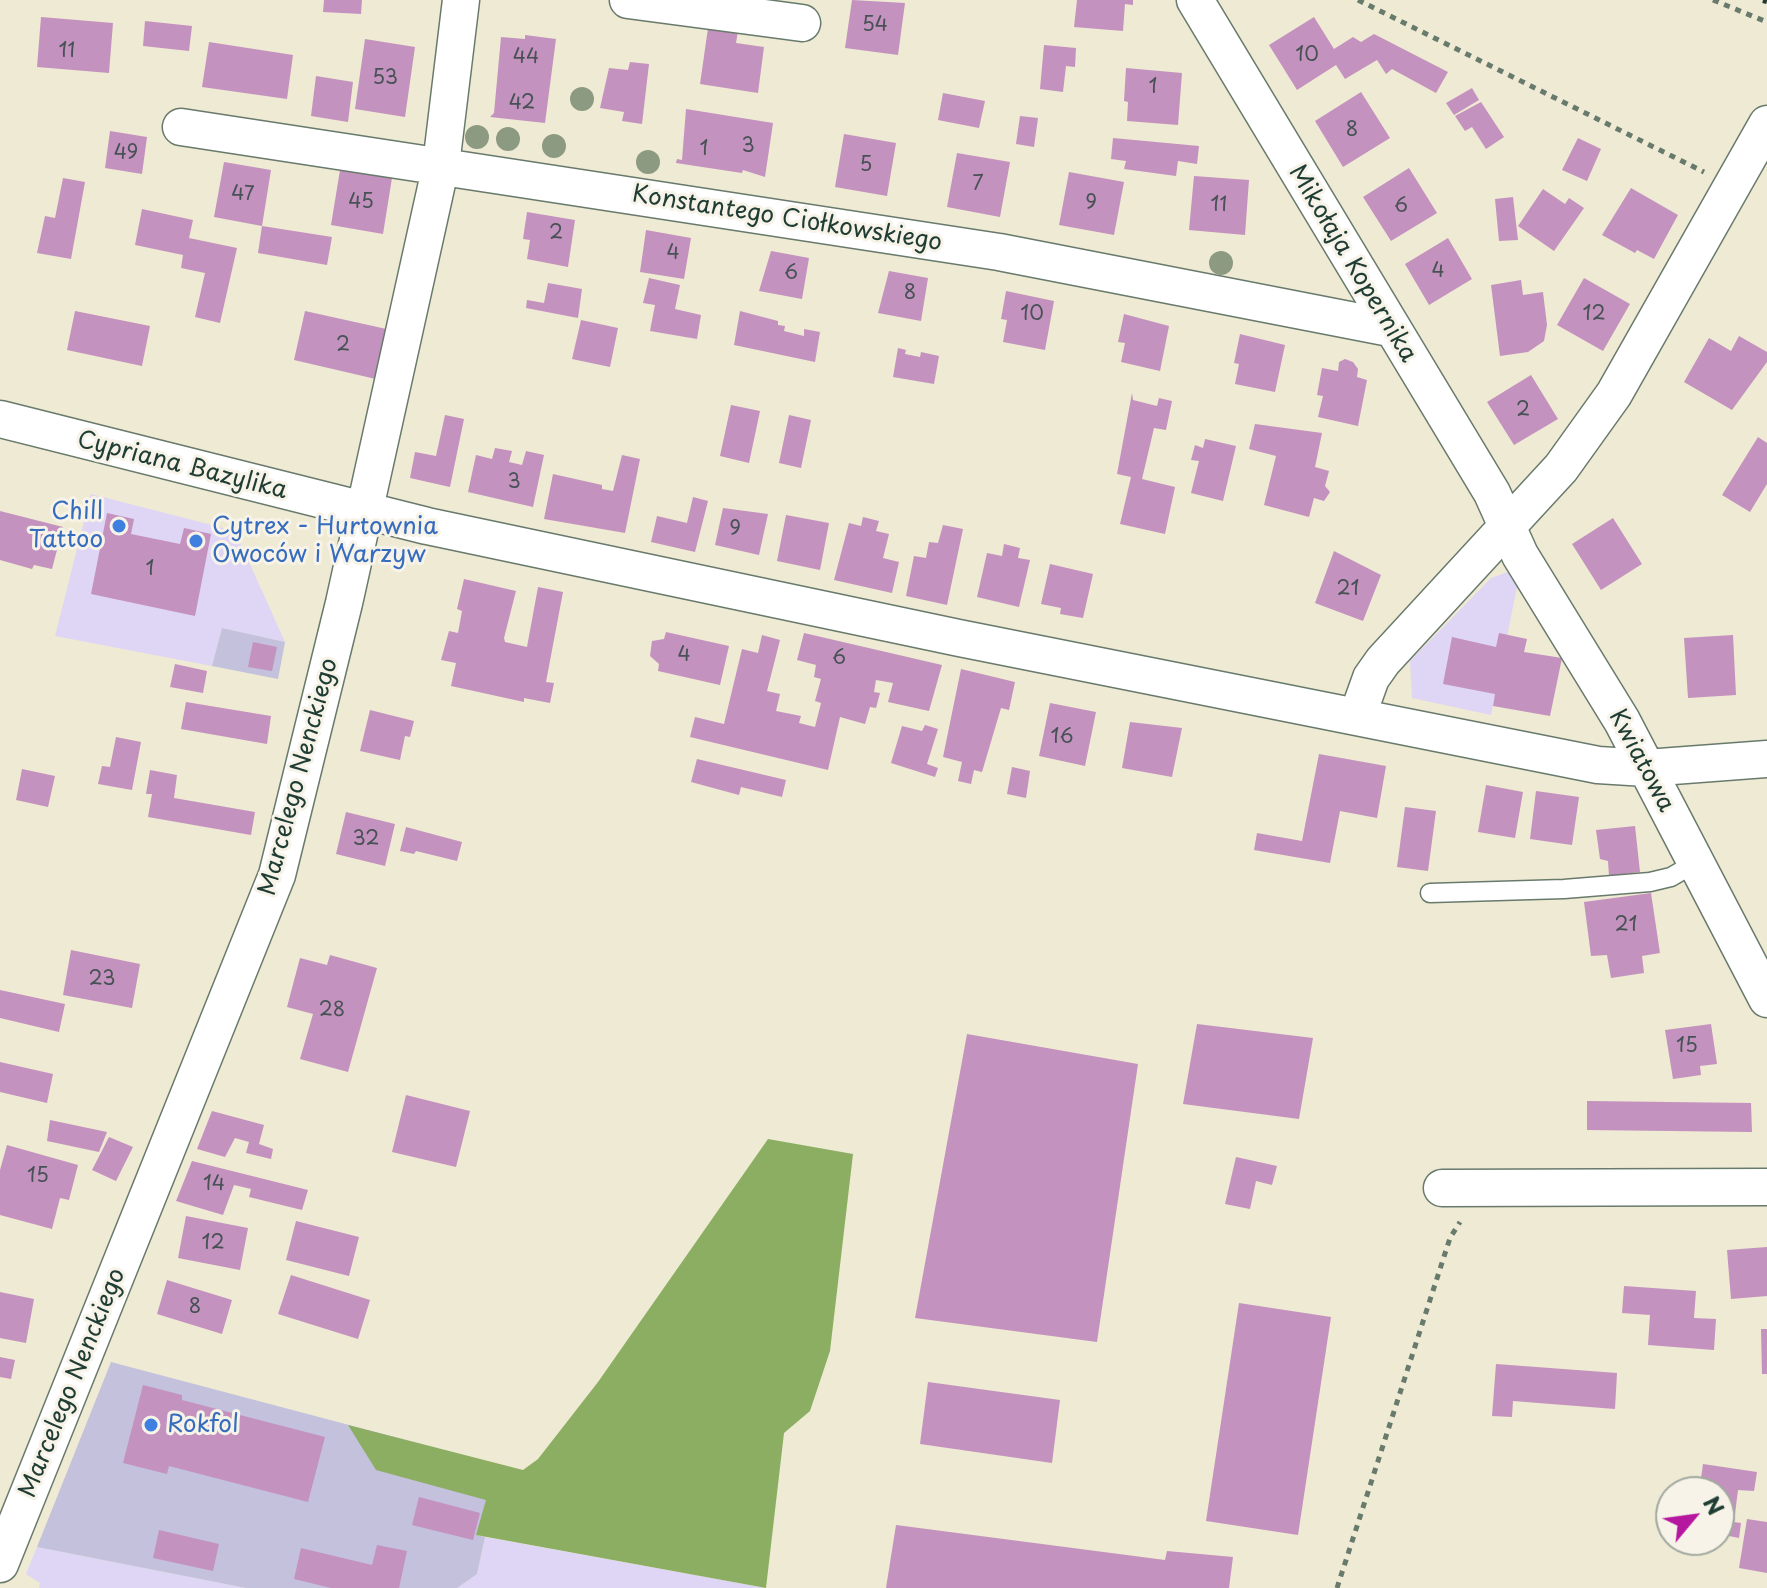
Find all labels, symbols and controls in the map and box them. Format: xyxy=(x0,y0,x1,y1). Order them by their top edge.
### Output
house number: 54 xyxy=(862,13,888,37)
house number: 11 xyxy=(59,39,75,63)
house number: 10 xyxy=(1295,43,1319,67)
house number: 44 xyxy=(513,45,539,69)
house number: 53 xyxy=(372,66,398,90)
house number: 1 xyxy=(1149,75,1157,99)
house number: 42 xyxy=(509,91,535,115)
house number: 8 xyxy=(1346,118,1358,142)
house number: 3 xyxy=(741,134,755,158)
house number: 1 xyxy=(700,137,708,161)
house number: 49 xyxy=(114,141,138,165)
house number: 5 xyxy=(860,153,872,177)
street label: Mikołaja Kopernika xyxy=(1282,160,1422,368)
house number: 7 xyxy=(972,172,984,196)
street label: Konstantego Ciołkowskiego xyxy=(630,180,944,258)
house number: 47 xyxy=(231,182,255,206)
house number: 45 xyxy=(348,190,374,214)
house number: 9 xyxy=(1085,191,1097,215)
house number: 11 xyxy=(1211,193,1227,217)
house number: 6 xyxy=(1394,194,1408,218)
house number: 2 xyxy=(549,221,563,245)
house number: 4 xyxy=(666,241,680,265)
house number: 4 xyxy=(1431,259,1445,283)
house number: 6 xyxy=(784,261,798,285)
house number: 8 xyxy=(904,281,916,305)
house number: 10 xyxy=(1020,302,1044,326)
house number: 12 xyxy=(1582,302,1606,326)
house number: 2 xyxy=(336,333,350,357)
house number: 2 xyxy=(1516,398,1530,422)
street label: Cypriana Bazylika xyxy=(74,426,290,506)
house number: 3 xyxy=(507,470,521,494)
place label: Chill Tattoo xyxy=(29,498,103,554)
place label: Cytrex - Hurtownia Owoców i Warzyw xyxy=(212,513,438,569)
marker: Chill Tattoo xyxy=(110,517,128,535)
house number: 9 xyxy=(729,517,741,541)
marker: Cytrex - Hurtownia Owoców i Warzyw xyxy=(187,532,205,550)
house number: 1 xyxy=(146,557,154,581)
house number: 21 xyxy=(1336,577,1360,601)
house number: 4 xyxy=(677,643,691,667)
house number: 6 xyxy=(832,646,846,670)
street label: Marcelego Nenckiego xyxy=(253,655,345,899)
street label: Kwiatowa xyxy=(1602,705,1680,817)
house number: 16 xyxy=(1051,725,1073,749)
house number: 32 xyxy=(353,827,379,851)
house number: 21 xyxy=(1614,913,1638,937)
house number: 23 xyxy=(88,967,116,991)
house number: 28 xyxy=(319,998,345,1022)
house number: 15 xyxy=(1676,1034,1698,1058)
house number: 15 xyxy=(27,1164,49,1188)
house number: 14 xyxy=(203,1172,225,1196)
house number: 12 xyxy=(201,1231,225,1255)
street label: Marcelego Nenckiego xyxy=(14,1264,132,1502)
house number: 8 xyxy=(189,1295,201,1319)
place label: Rokfol xyxy=(167,1411,239,1439)
marker: Rokfol xyxy=(142,1416,160,1434)
north arrow xyxy=(1655,1476,1735,1556)
text: N xyxy=(1696,1489,1733,1521)

